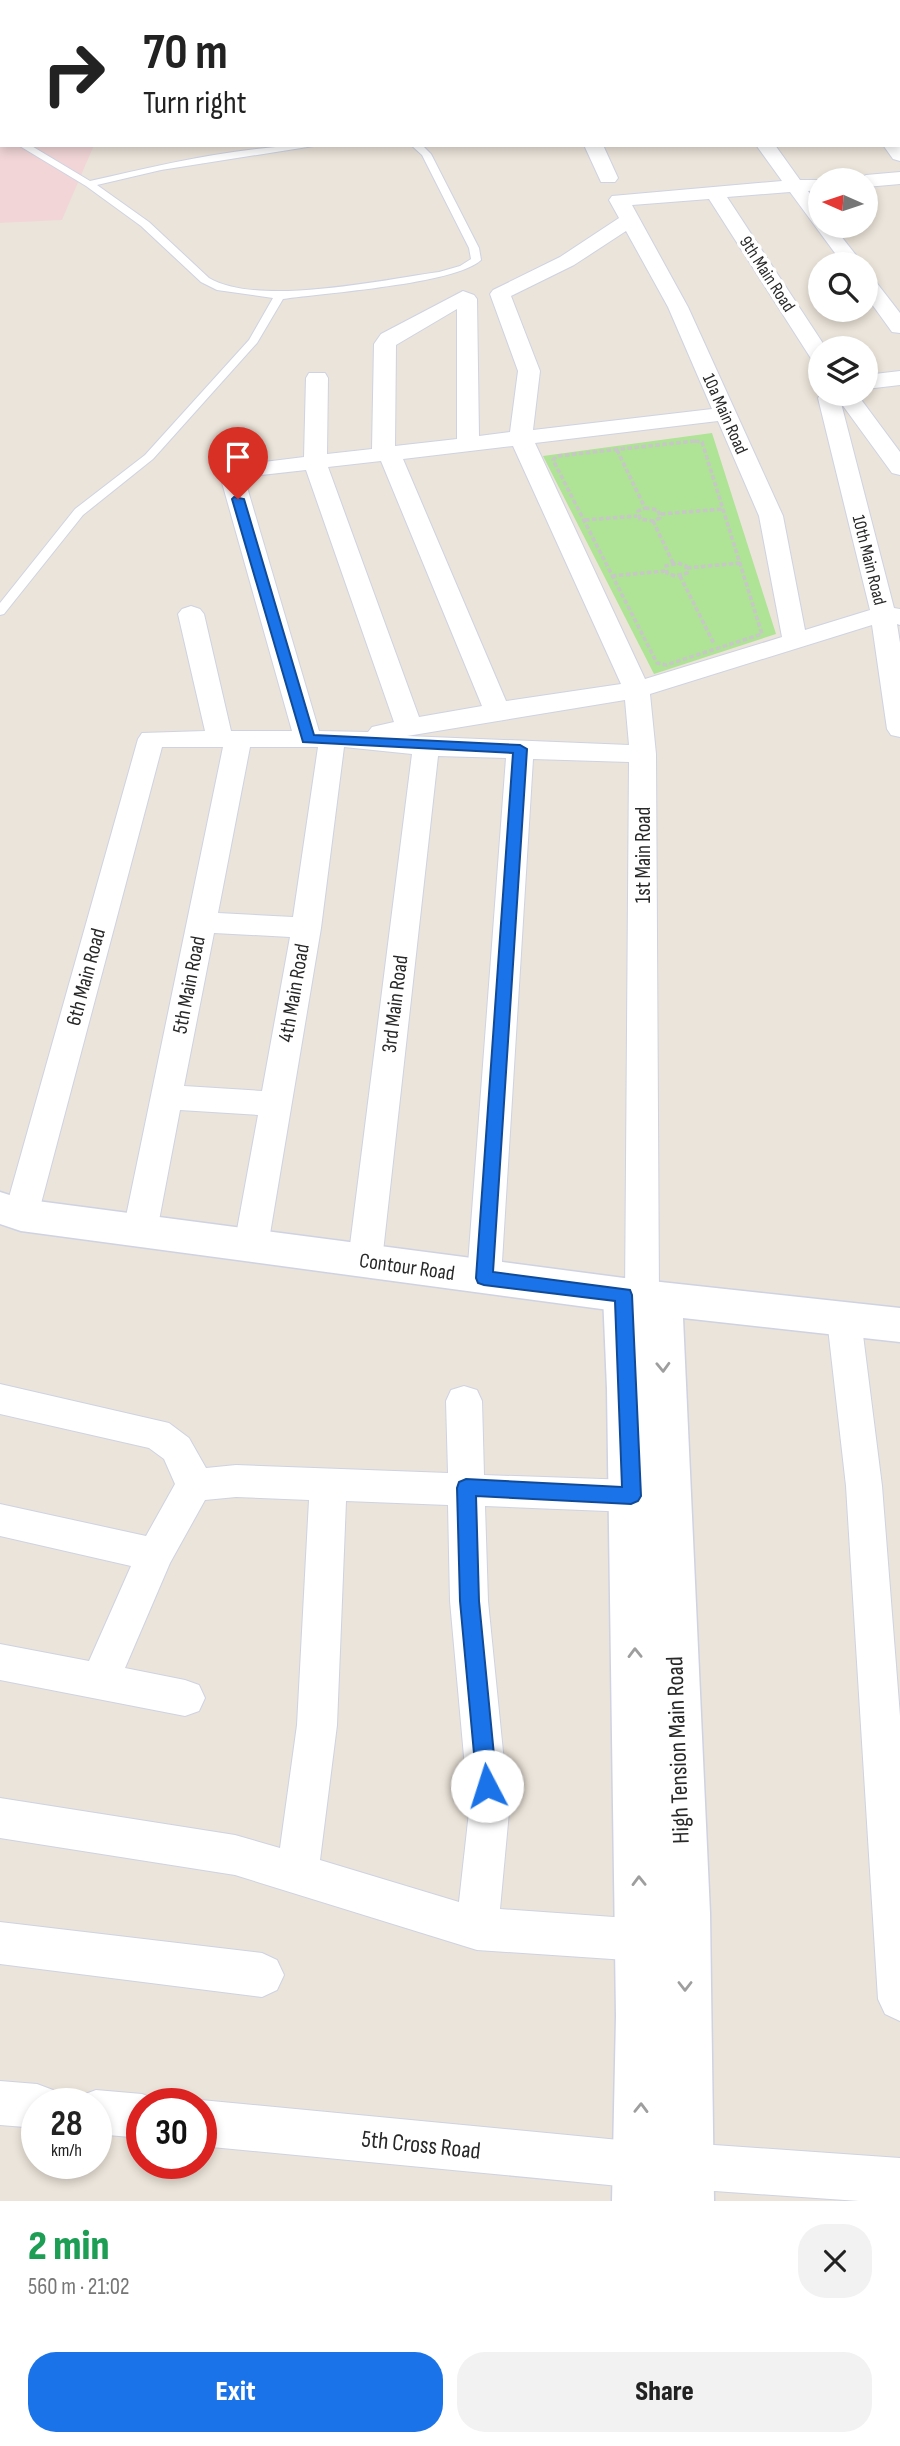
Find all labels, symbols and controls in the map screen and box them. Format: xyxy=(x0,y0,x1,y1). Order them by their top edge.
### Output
text: 70 m xyxy=(143,24,228,83)
icon: right xyxy=(28,28,119,119)
text: Turn right xyxy=(143,84,247,123)
north arrow xyxy=(808,168,878,238)
map controls xyxy=(808,168,878,406)
street label: 9th Main Road xyxy=(735,232,799,316)
button: search xyxy=(808,252,878,322)
button: layers xyxy=(808,336,878,406)
street label: 10a Main Road xyxy=(698,371,752,457)
pin xyxy=(208,427,268,499)
icon: arrive xyxy=(219,438,257,476)
street label: 10th Main Road xyxy=(848,513,890,607)
street label: 1st Main Road xyxy=(631,807,656,903)
street label: 6th Main Road xyxy=(61,926,111,1028)
street label: 5th Main Road xyxy=(167,934,211,1036)
street label: 4th Main Road xyxy=(273,942,315,1044)
street label: 3rd Main Road xyxy=(377,954,413,1054)
street label: Contour Road xyxy=(358,1248,456,1286)
one-way arrow xyxy=(656,1362,671,1373)
one-way arrow xyxy=(627,1648,642,1659)
street label: High Tension Main Road xyxy=(660,1656,696,1844)
position arrow xyxy=(450,1749,524,1823)
one-way arrow xyxy=(632,1875,647,1886)
one-way arrow xyxy=(677,1982,693,1992)
speed limit sign: 30 xyxy=(126,2088,217,2179)
text: 28 xyxy=(51,2103,82,2146)
one-way arrow xyxy=(633,2103,649,2113)
street label: 5th Cross Road xyxy=(360,2124,482,2166)
text: km/h xyxy=(51,2140,82,2161)
text: 2 min xyxy=(28,2221,109,2272)
button: close xyxy=(798,2224,872,2298)
text: 560 m · 21:02 xyxy=(28,2273,130,2301)
button: Exit xyxy=(28,2352,443,2432)
button: Share xyxy=(457,2352,872,2432)

